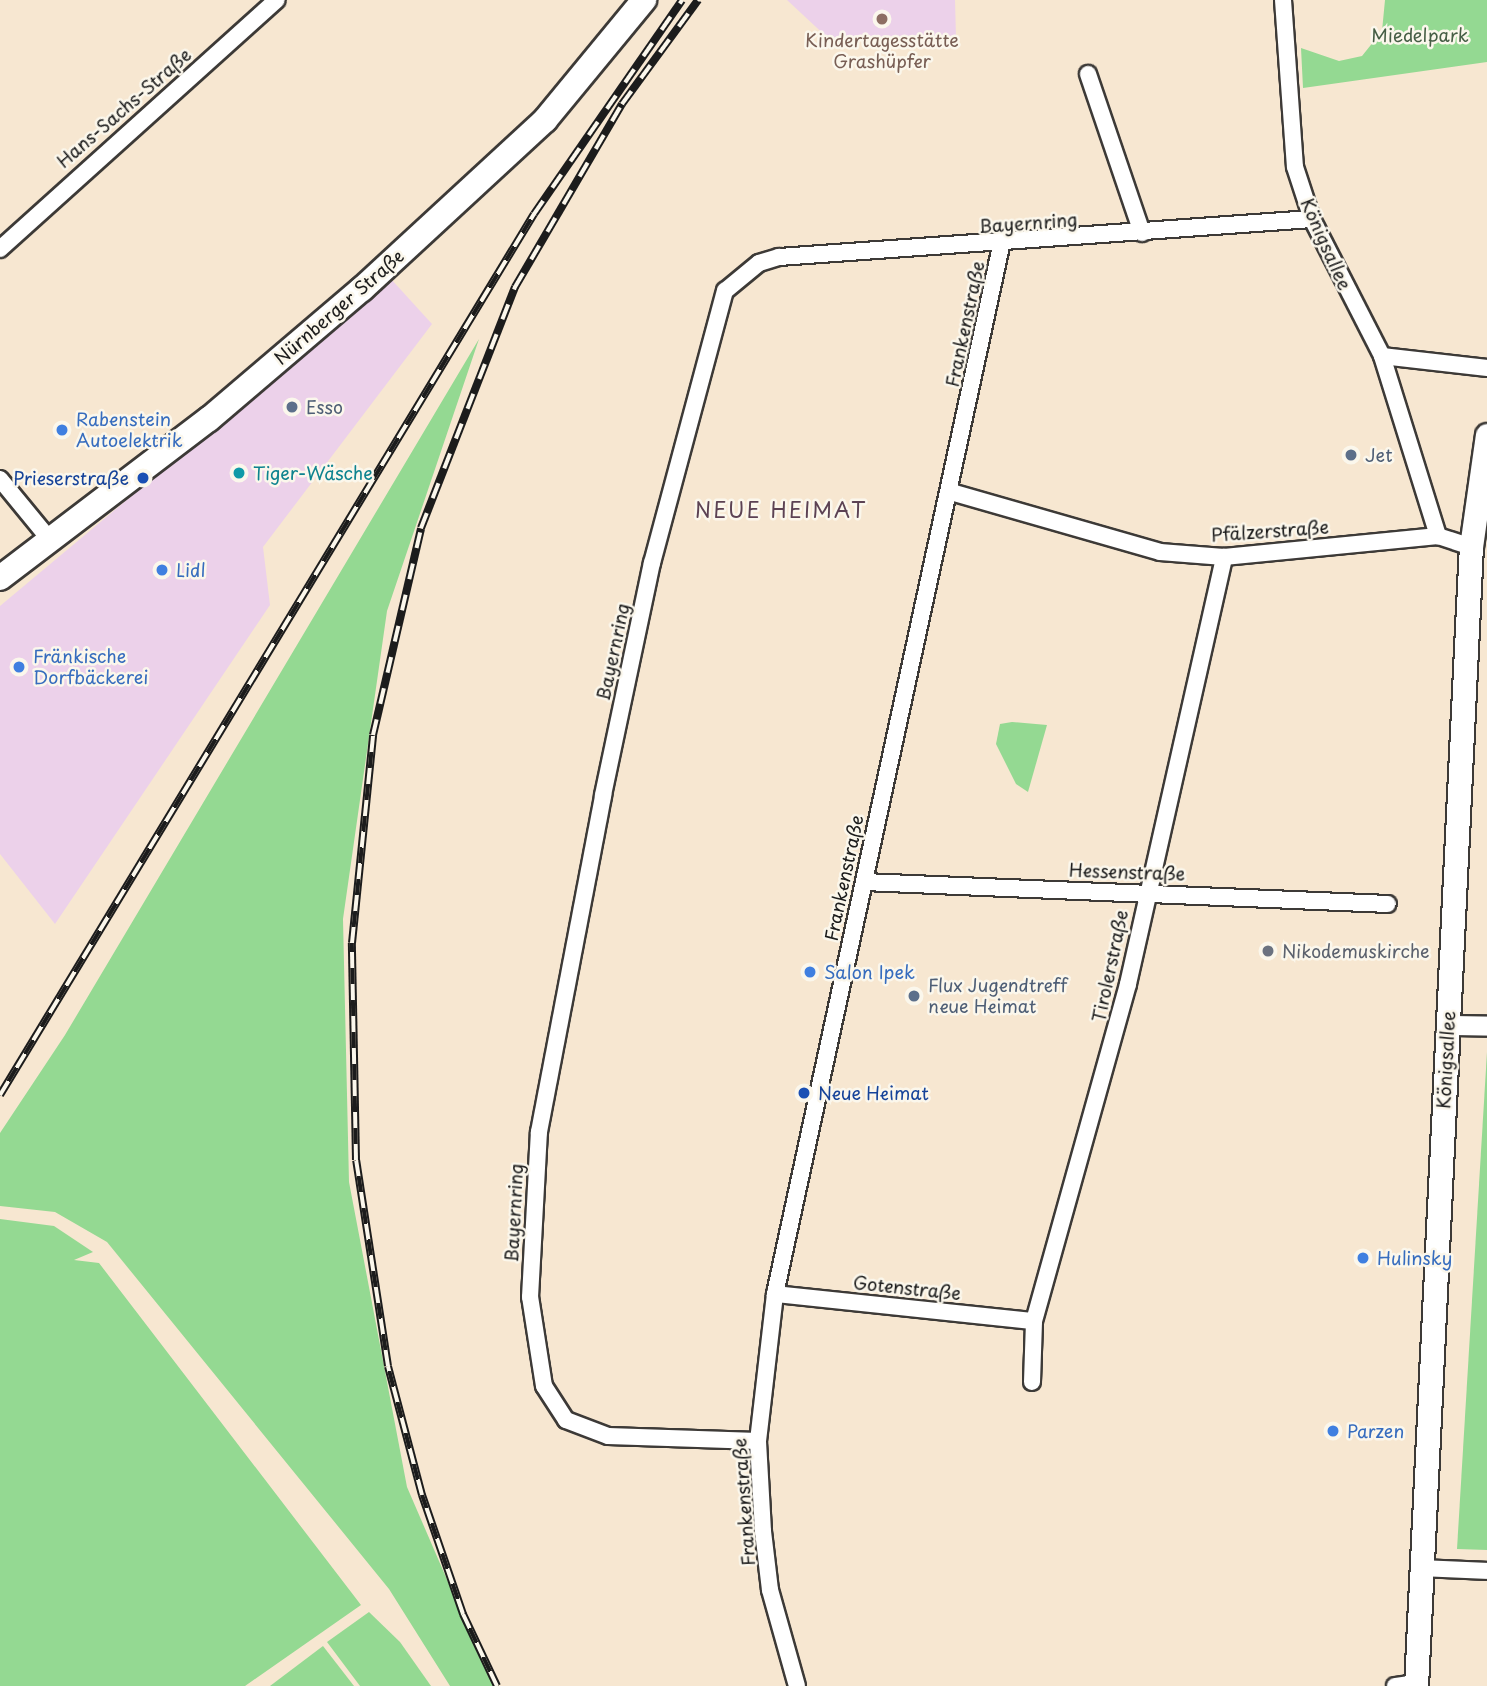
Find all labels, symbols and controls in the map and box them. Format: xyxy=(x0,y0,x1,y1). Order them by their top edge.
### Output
marker: Kindertagesstätte Grashüpfer xyxy=(874,11,890,27)
park label: Miedelpark xyxy=(1371,24,1469,46)
place label: Kindertagesstätte Grashüpfer xyxy=(805,30,959,72)
street label: Hans-Sachs-Straße xyxy=(52,44,196,172)
street label: Königsallee xyxy=(1296,195,1356,293)
street label: Bayernring xyxy=(978,209,1078,237)
street label: Nürnberger Straße xyxy=(269,245,409,369)
street label: Frankenstraße xyxy=(941,259,989,389)
place label: Esso xyxy=(306,396,343,418)
marker: Esso xyxy=(284,399,300,415)
place label: Rabenstein Autoelektrik xyxy=(76,409,183,452)
marker: Rabenstein Autoelektrik xyxy=(54,422,70,438)
place label: Jet xyxy=(1365,444,1392,466)
marker: Jet xyxy=(1343,447,1359,463)
place label: Tiger-Wäsche xyxy=(253,462,373,484)
marker: Tiger-Wäsche xyxy=(231,465,247,481)
place label: Prieserstraße xyxy=(13,467,129,489)
marker: Prieserstraße xyxy=(135,470,151,486)
district label: NEUE HEIMAT xyxy=(696,496,866,522)
street label: Pfälzerstraße xyxy=(1210,516,1330,546)
place label: Lidl xyxy=(176,559,206,581)
marker: Lidl xyxy=(154,562,170,578)
street label: Bayernring xyxy=(592,601,634,703)
place label: Fränkische Dorfbäckerei xyxy=(33,646,148,688)
marker: Fränkische Dorfbäckerei xyxy=(11,659,27,675)
street label: Frankenstraße xyxy=(820,813,868,943)
street label: Hessenstraße xyxy=(1068,859,1186,885)
street label: Tirolerstraße xyxy=(1088,908,1132,1024)
place label: Nikodemuskirche xyxy=(1282,940,1430,962)
marker: Nikodemuskirche xyxy=(1260,943,1276,959)
place label: Salon Ipek xyxy=(824,961,915,983)
marker: Salon Ipek xyxy=(802,964,818,980)
place label: Flux Jugendtreff neue Heimat xyxy=(928,975,1069,1018)
marker: Flux Jugendtreff neue Heimat xyxy=(906,988,922,1004)
street label: Königsallee xyxy=(1433,1010,1459,1110)
place label: Neue Heimat xyxy=(818,1082,930,1104)
marker: Neue Heimat xyxy=(796,1085,812,1101)
street label: Bayernring xyxy=(501,1163,527,1263)
place label: Hulinsky xyxy=(1377,1247,1452,1269)
marker: Hulinsky xyxy=(1355,1250,1371,1266)
street label: Gotenstraße xyxy=(852,1272,962,1304)
place label: Parzen xyxy=(1347,1420,1404,1442)
marker: Parzen xyxy=(1325,1423,1341,1439)
street label: Frankenstraße xyxy=(729,1437,759,1567)

